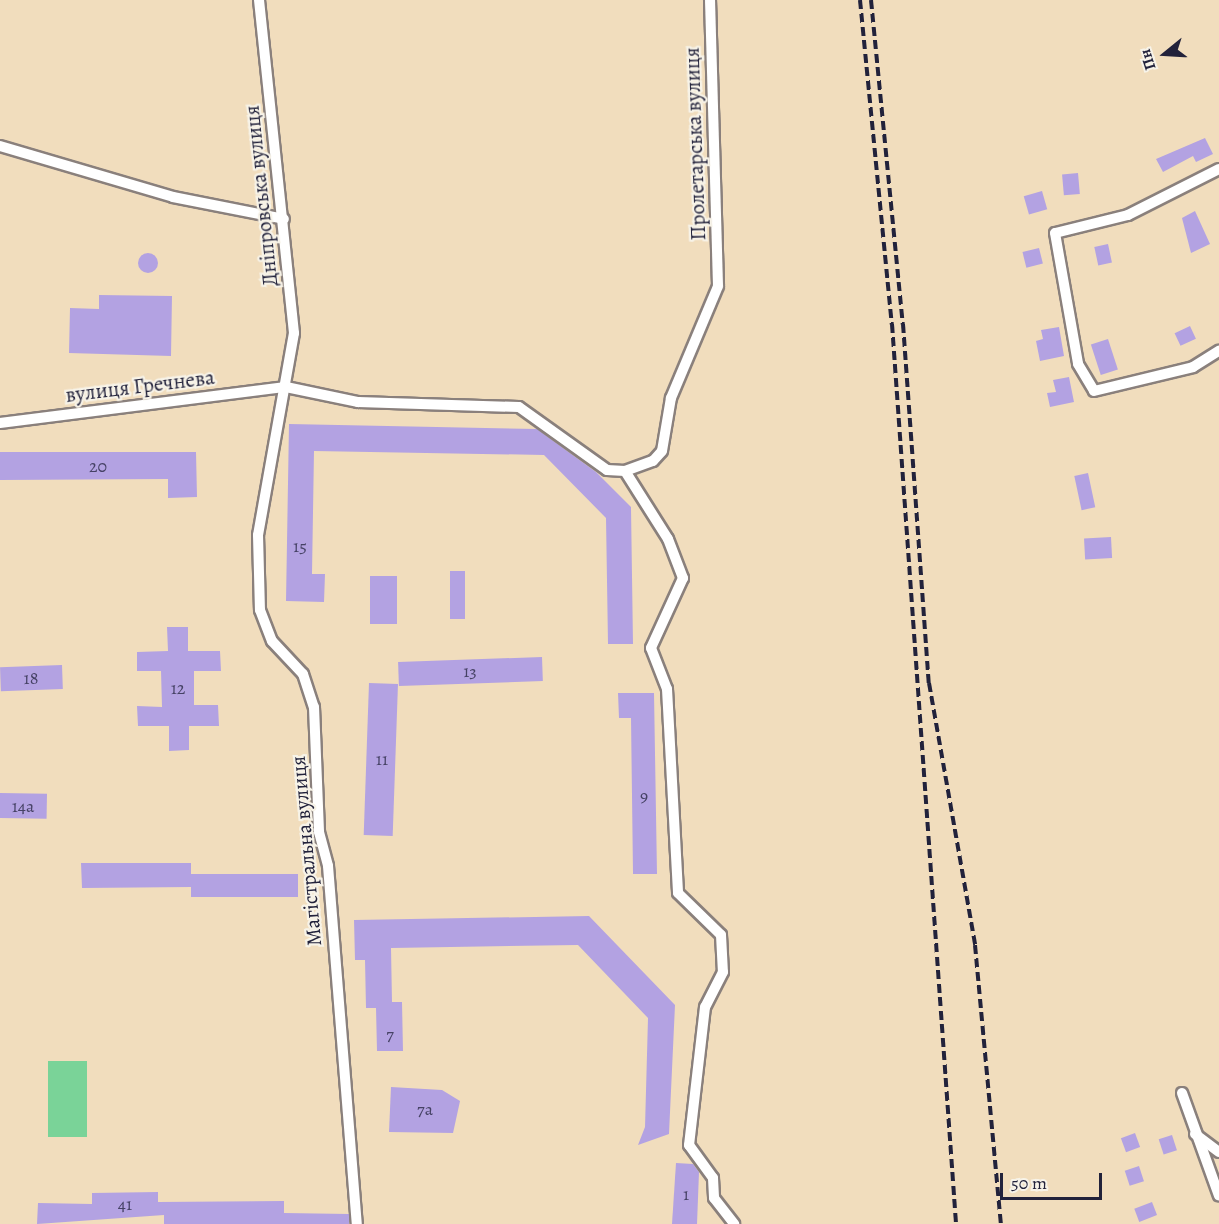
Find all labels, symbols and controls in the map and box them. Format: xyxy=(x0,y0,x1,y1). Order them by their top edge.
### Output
north arrow xyxy=(1135,24,1195,84)
text: Пн xyxy=(1134,46,1162,73)
street label: Пролетарська вулиця xyxy=(679,47,711,241)
street label: Дніпровська вулиця xyxy=(239,104,283,288)
street label: вулиця Гречнева xyxy=(64,364,216,408)
house number: 20 xyxy=(89,455,107,477)
house number: 15 xyxy=(293,535,307,557)
house number: 13 xyxy=(463,660,477,682)
house number: 18 xyxy=(24,667,38,689)
house number: 12 xyxy=(171,677,185,699)
house number: 11 xyxy=(376,748,388,770)
street label: Магістральна вулиця xyxy=(285,755,327,947)
house number: 9 xyxy=(640,785,648,807)
house number: 14а xyxy=(12,795,34,817)
house number: 7 xyxy=(386,1023,394,1045)
house number: 7а xyxy=(417,1098,433,1120)
scale bar xyxy=(1003,1161,1105,1199)
text: 50 m xyxy=(1011,1171,1047,1195)
house number: 1 xyxy=(683,1183,689,1205)
house number: 41 xyxy=(118,1193,132,1215)

